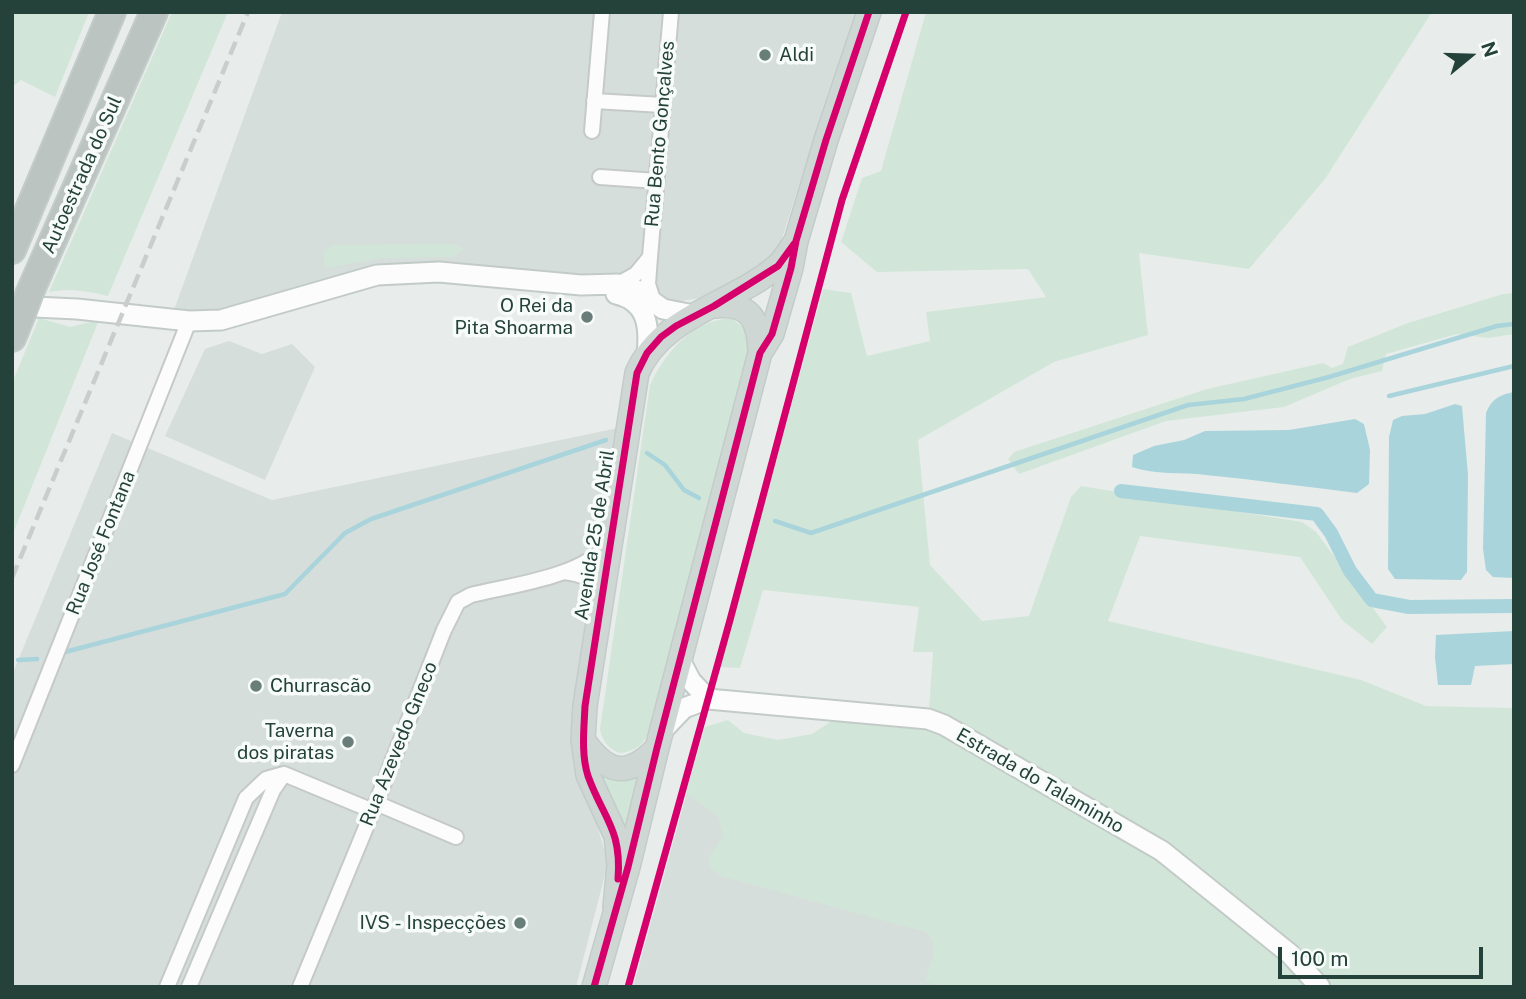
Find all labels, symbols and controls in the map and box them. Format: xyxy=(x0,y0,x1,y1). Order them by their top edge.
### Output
north arrow xyxy=(1435,21,1505,91)
text: N xyxy=(1477,39,1503,60)
street label: Rua Bento Gonçalves xyxy=(640,40,680,228)
place label: Aldi xyxy=(779,44,814,66)
marker: Aldi xyxy=(757,47,773,63)
street label: Autoestrada do Sul xyxy=(37,93,127,257)
place label: O Rei da Pita Shoarma xyxy=(455,295,573,339)
marker: O Rei da Pita Shoarma xyxy=(579,309,595,325)
street label: Avenida 25 de Abril xyxy=(570,448,620,622)
street label: Rua José Fontana xyxy=(62,468,140,618)
street label: Rua Azevedo Gneco xyxy=(356,658,442,830)
place label: Churrascão xyxy=(270,675,371,697)
marker: Churrascão xyxy=(248,678,264,694)
place label: Taverna dos piratas xyxy=(237,720,334,764)
street label: Estrada do Talaminho xyxy=(952,724,1128,838)
marker: Taverna dos piratas xyxy=(340,734,356,750)
place label: IVS - Inspecções xyxy=(359,912,506,934)
marker: IVS - Inspecções xyxy=(512,915,528,931)
scale bar xyxy=(1281,932,1486,976)
text: 100 m xyxy=(1291,946,1348,971)

